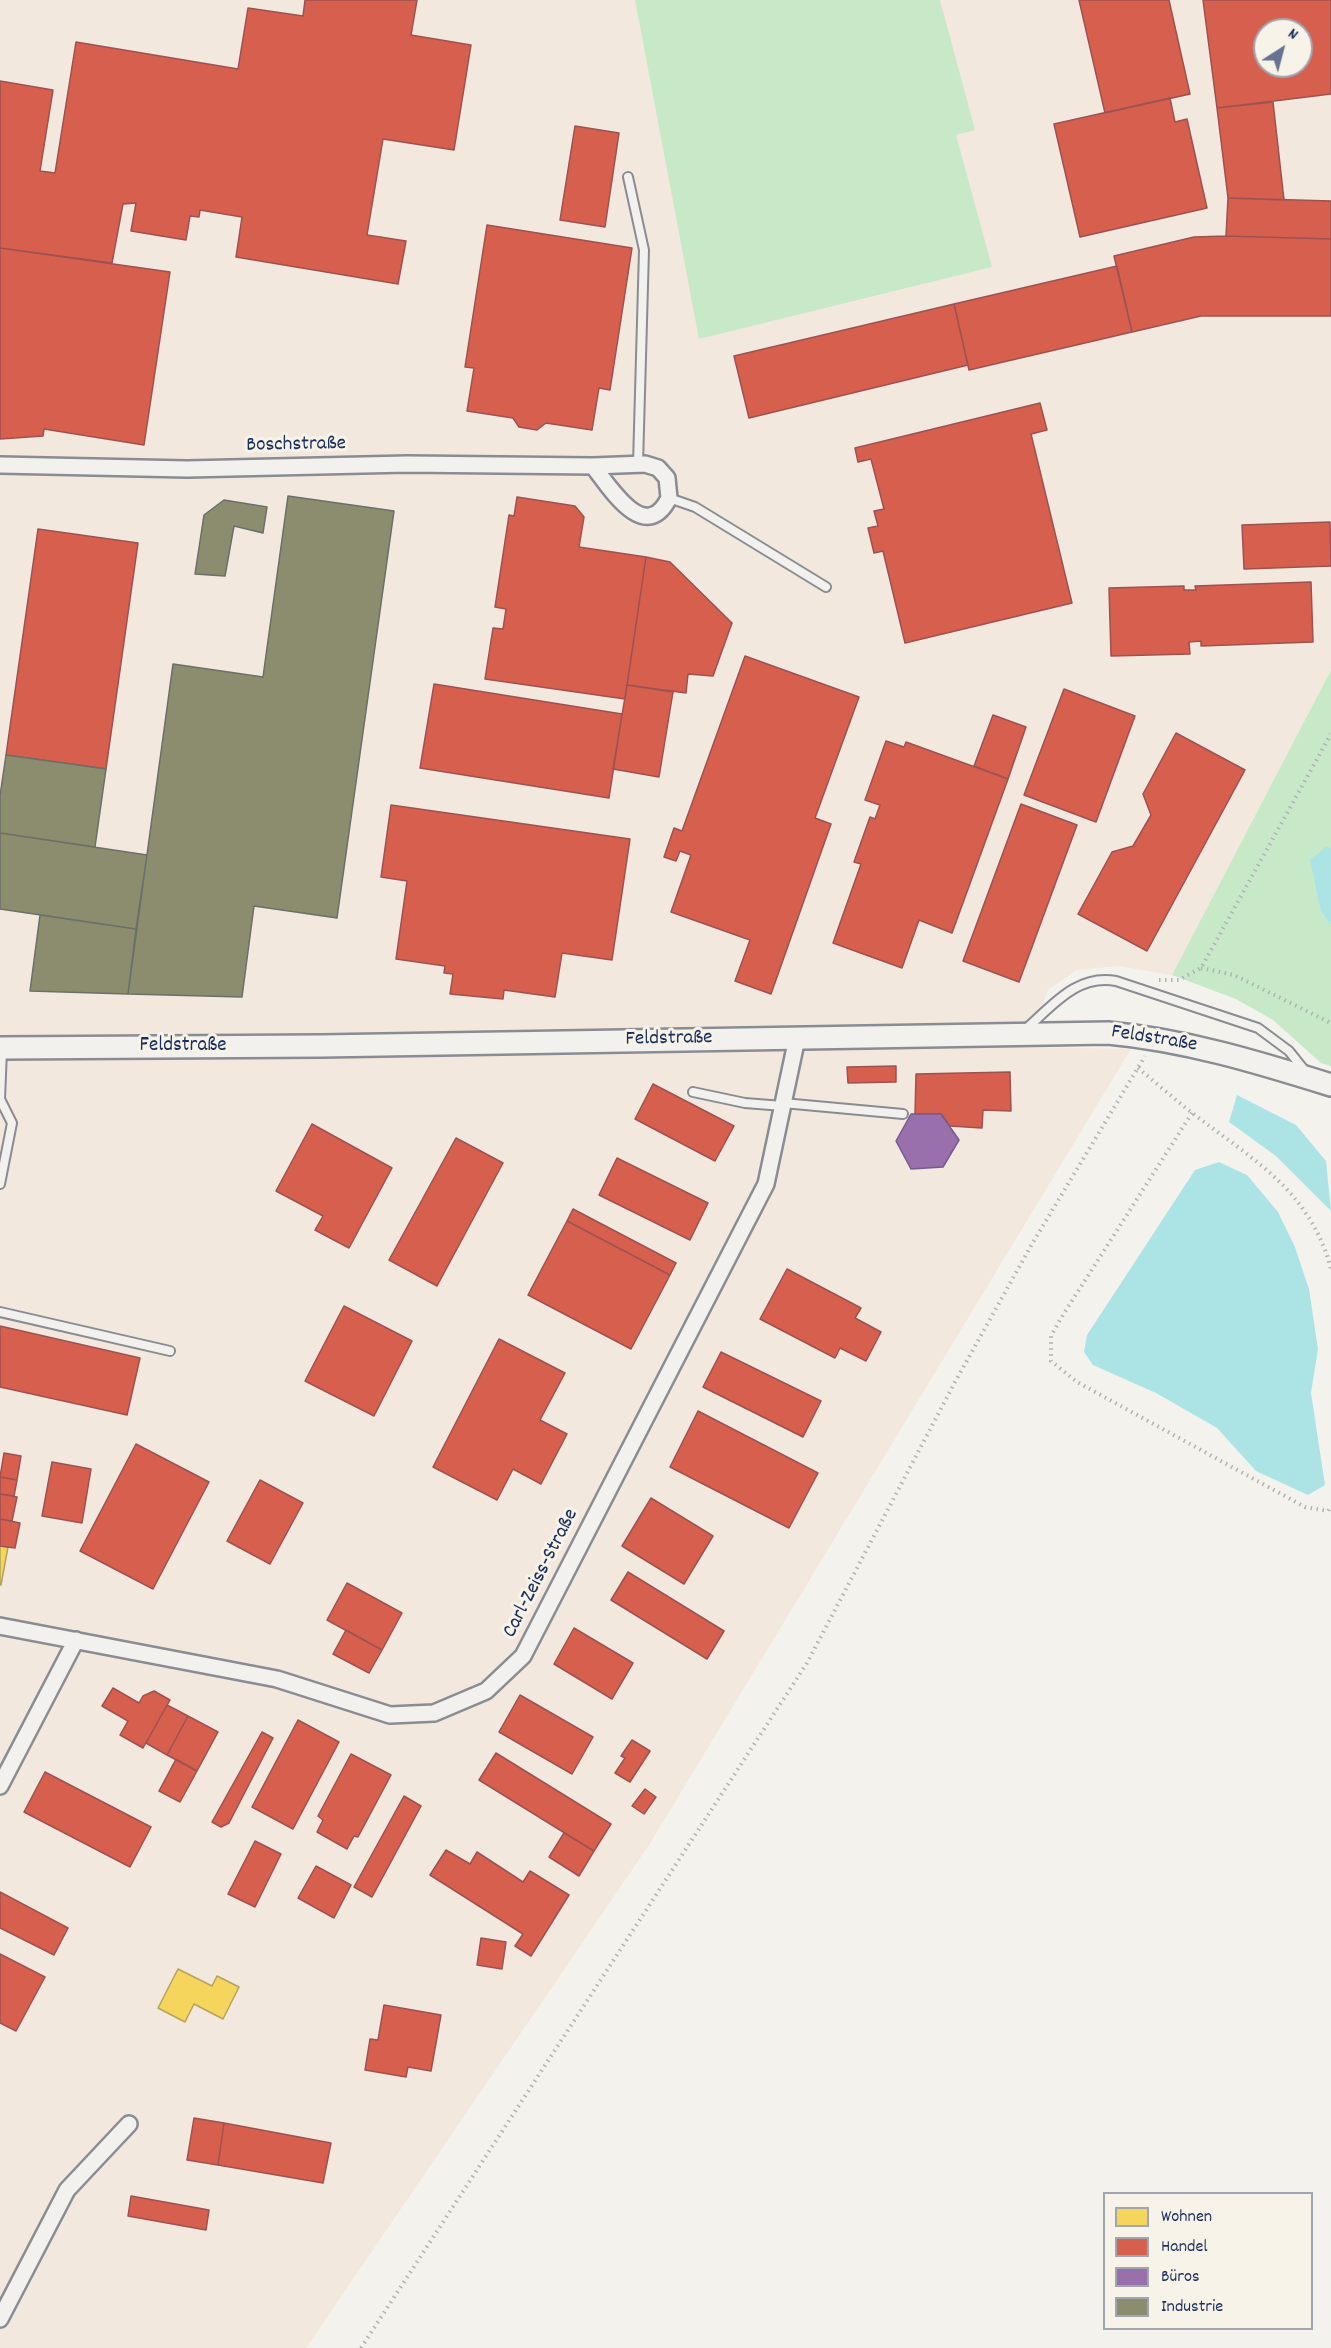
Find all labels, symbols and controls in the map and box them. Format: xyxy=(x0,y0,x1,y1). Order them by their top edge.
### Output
north arrow xyxy=(1253,18,1313,78)
text: N xyxy=(1283,23,1303,46)
street label: Boschstraße xyxy=(246,433,346,459)
street label: Feldstraße xyxy=(1109,1021,1199,1059)
street label: Feldstraße xyxy=(625,1027,713,1053)
street label: Feldstraße xyxy=(140,1034,226,1060)
street label: Carl-Zeiss-Straße xyxy=(499,1505,585,1643)
legend xyxy=(1103,2192,1313,2330)
text: Wohnen xyxy=(1161,2205,1212,2230)
text: Handel xyxy=(1161,2235,1208,2260)
text: Büros xyxy=(1161,2265,1200,2290)
text: Industrie xyxy=(1161,2295,1223,2320)

